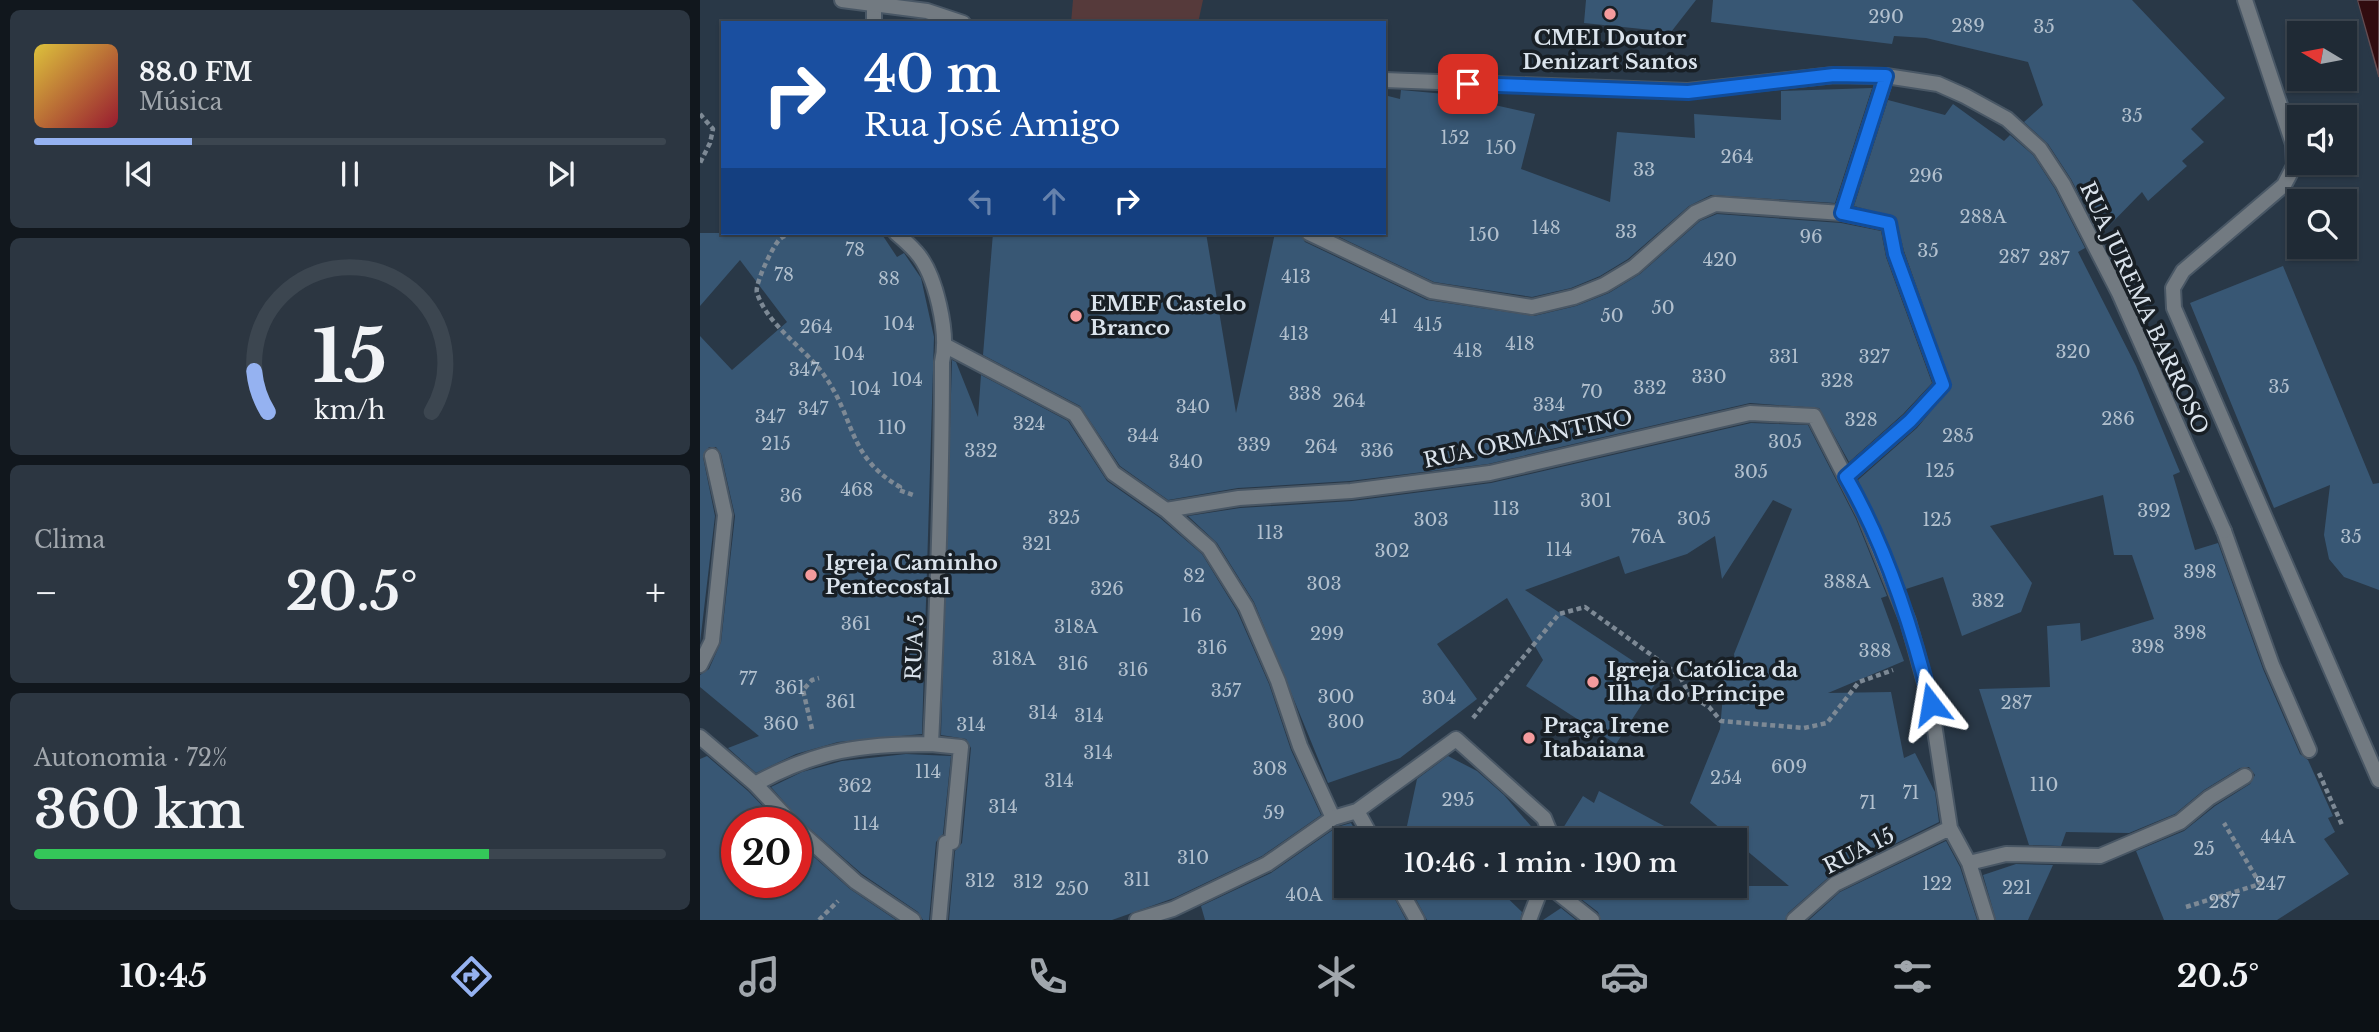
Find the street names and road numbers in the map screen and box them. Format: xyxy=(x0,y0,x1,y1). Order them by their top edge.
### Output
street label: RUA JUREMA BARROSO xyxy=(2074,178,2214,438)
street label: RUA ORMANTINO xyxy=(1421,404,1635,474)
street label: RUA 5 xyxy=(900,613,930,681)
street label: RUA 15 xyxy=(1819,822,1899,880)

